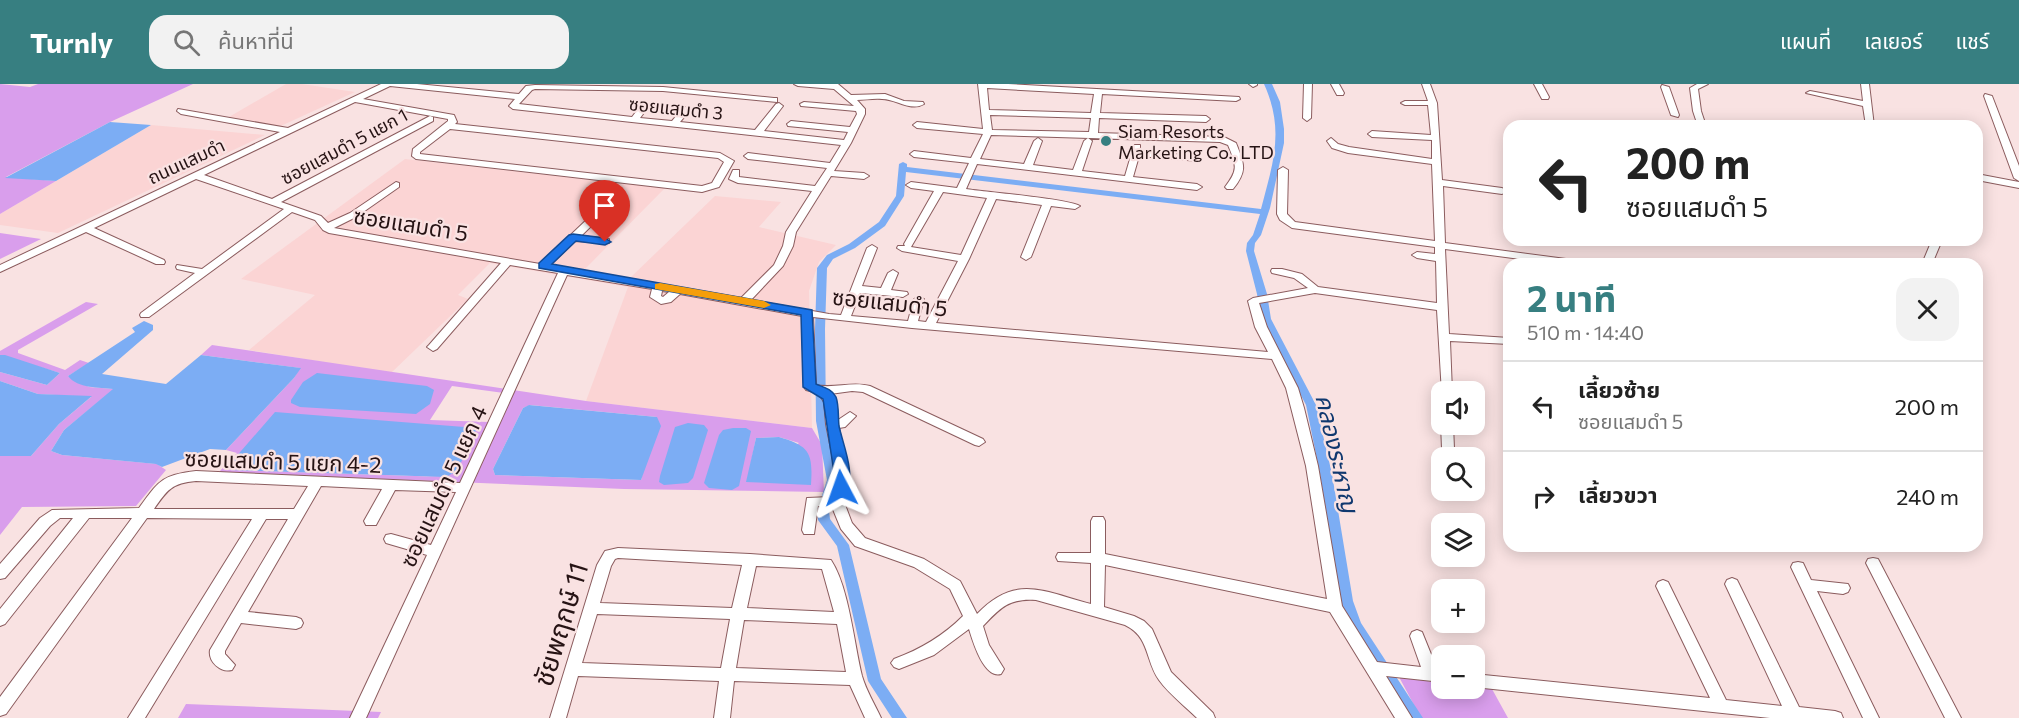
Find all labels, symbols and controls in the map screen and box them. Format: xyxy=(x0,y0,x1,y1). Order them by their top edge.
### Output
search box xyxy=(149,15,569,69)
text: Turnly xyxy=(30,25,113,59)
icon: search xyxy=(170,26,203,59)
text: ค้นหาที่นี่ xyxy=(218,27,294,54)
text: แผนที่ xyxy=(1780,28,1831,53)
text: เลเยอร์ xyxy=(1864,28,1923,53)
text: แชร์ xyxy=(1956,28,1989,53)
street label: ซอยแสมดำ 3 xyxy=(628,92,724,124)
street label: ซอยแสมดำ 5 แยก 1 xyxy=(277,103,411,189)
place label: Siam Resorts Marketing Co., LTD xyxy=(1118,120,1274,163)
street label: ถนนแสมดำ xyxy=(144,134,228,188)
marker: Siam Resorts Marketing Co., LTD xyxy=(1099,134,1113,148)
text: 200 m xyxy=(1626,136,1750,188)
icon: left xyxy=(1527,144,1605,222)
pin xyxy=(579,180,630,242)
icon: arrive xyxy=(588,189,621,222)
text: ซอยแสมดำ 5 xyxy=(1626,190,1768,223)
street label: ซอยแสมดำ 5 xyxy=(352,202,470,246)
text: 2 นาที xyxy=(1527,275,1616,319)
button: close xyxy=(1896,278,1959,341)
street label: ซอยแสมดำ 5 xyxy=(831,283,949,321)
text: 510 m · 14:40 xyxy=(1527,320,1644,344)
text: เลี้ยวซ้าย xyxy=(1578,376,1660,403)
map controls xyxy=(1431,381,1485,699)
button: sound xyxy=(1431,381,1485,435)
icon: left xyxy=(1527,390,1560,423)
water label: คลองระหาญ xyxy=(1310,391,1366,516)
text: 200 m xyxy=(1895,393,1959,420)
street label: ซอยแสมดำ 5 แยก 4 xyxy=(394,401,492,571)
text: ซอยแสมดำ 5 xyxy=(1578,409,1683,433)
street label: ซอยแสมดำ 5 แยก 4-2 xyxy=(184,444,382,478)
button: search xyxy=(1431,447,1485,501)
position arrow xyxy=(809,456,873,520)
icon: right xyxy=(1527,480,1560,513)
text: เลี้ยวขวา xyxy=(1578,481,1658,508)
text: 240 m xyxy=(1896,483,1959,510)
button: layers xyxy=(1431,513,1485,567)
street label: ชัยพฤกษ์ 11 xyxy=(526,558,594,690)
button: + xyxy=(1431,579,1485,633)
button: − xyxy=(1431,645,1485,699)

